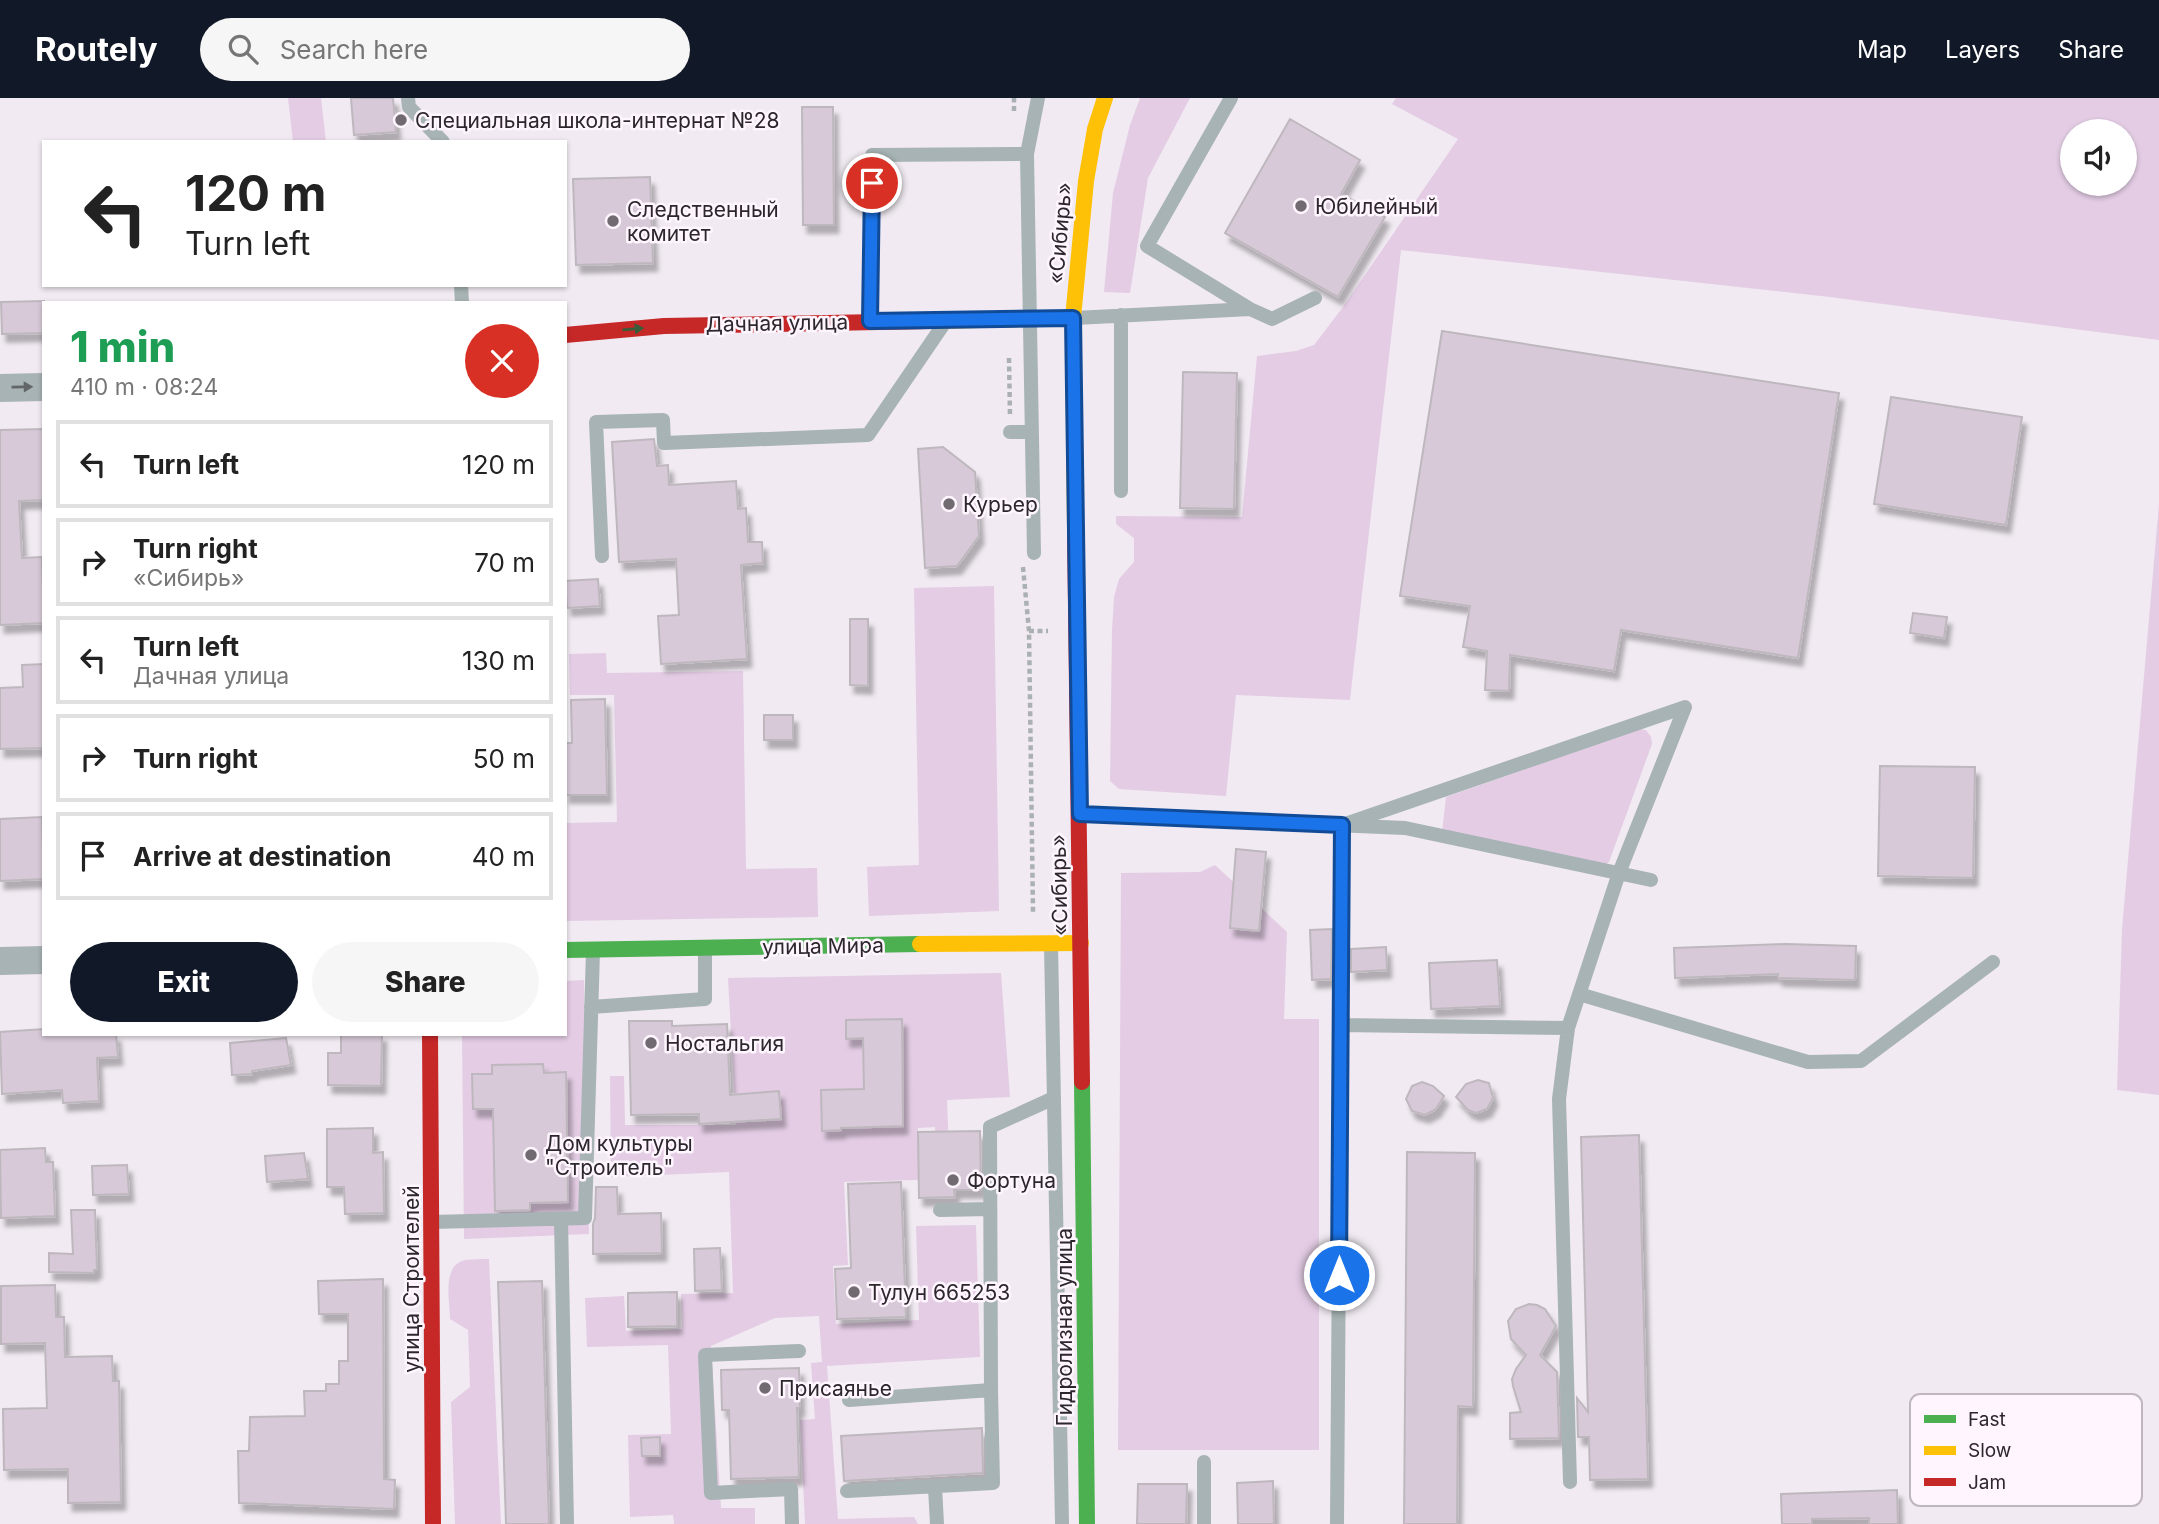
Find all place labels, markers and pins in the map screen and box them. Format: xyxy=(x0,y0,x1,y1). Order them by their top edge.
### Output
place label: Специальная школа-интернат №28 xyxy=(415,108,780,133)
marker: Специальная школа-интернат №28 xyxy=(393,112,409,128)
pin xyxy=(842,153,902,213)
place label: Юбилейный xyxy=(1315,194,1438,219)
place label: Следственный комитет xyxy=(627,197,779,246)
marker: Юбилейный xyxy=(1293,198,1309,214)
marker: Следственный комитет xyxy=(605,213,621,229)
place label: Курьер xyxy=(963,492,1038,517)
marker: Курьер xyxy=(941,496,957,512)
place label: Ностальгия xyxy=(665,1031,784,1056)
marker: Ностальгия xyxy=(643,1035,659,1051)
place label: Дом культуры "Строитель" xyxy=(545,1131,693,1180)
marker: Дом культуры "Строитель" xyxy=(523,1147,539,1163)
place label: Фортуна xyxy=(967,1168,1056,1193)
marker: Фортуна xyxy=(945,1172,961,1188)
place label: Тулун 665253 xyxy=(868,1280,1010,1305)
marker: Тулун 665253 xyxy=(846,1284,862,1300)
place label: Присаянье xyxy=(779,1376,892,1401)
marker: Присаянье xyxy=(757,1380,773,1396)

